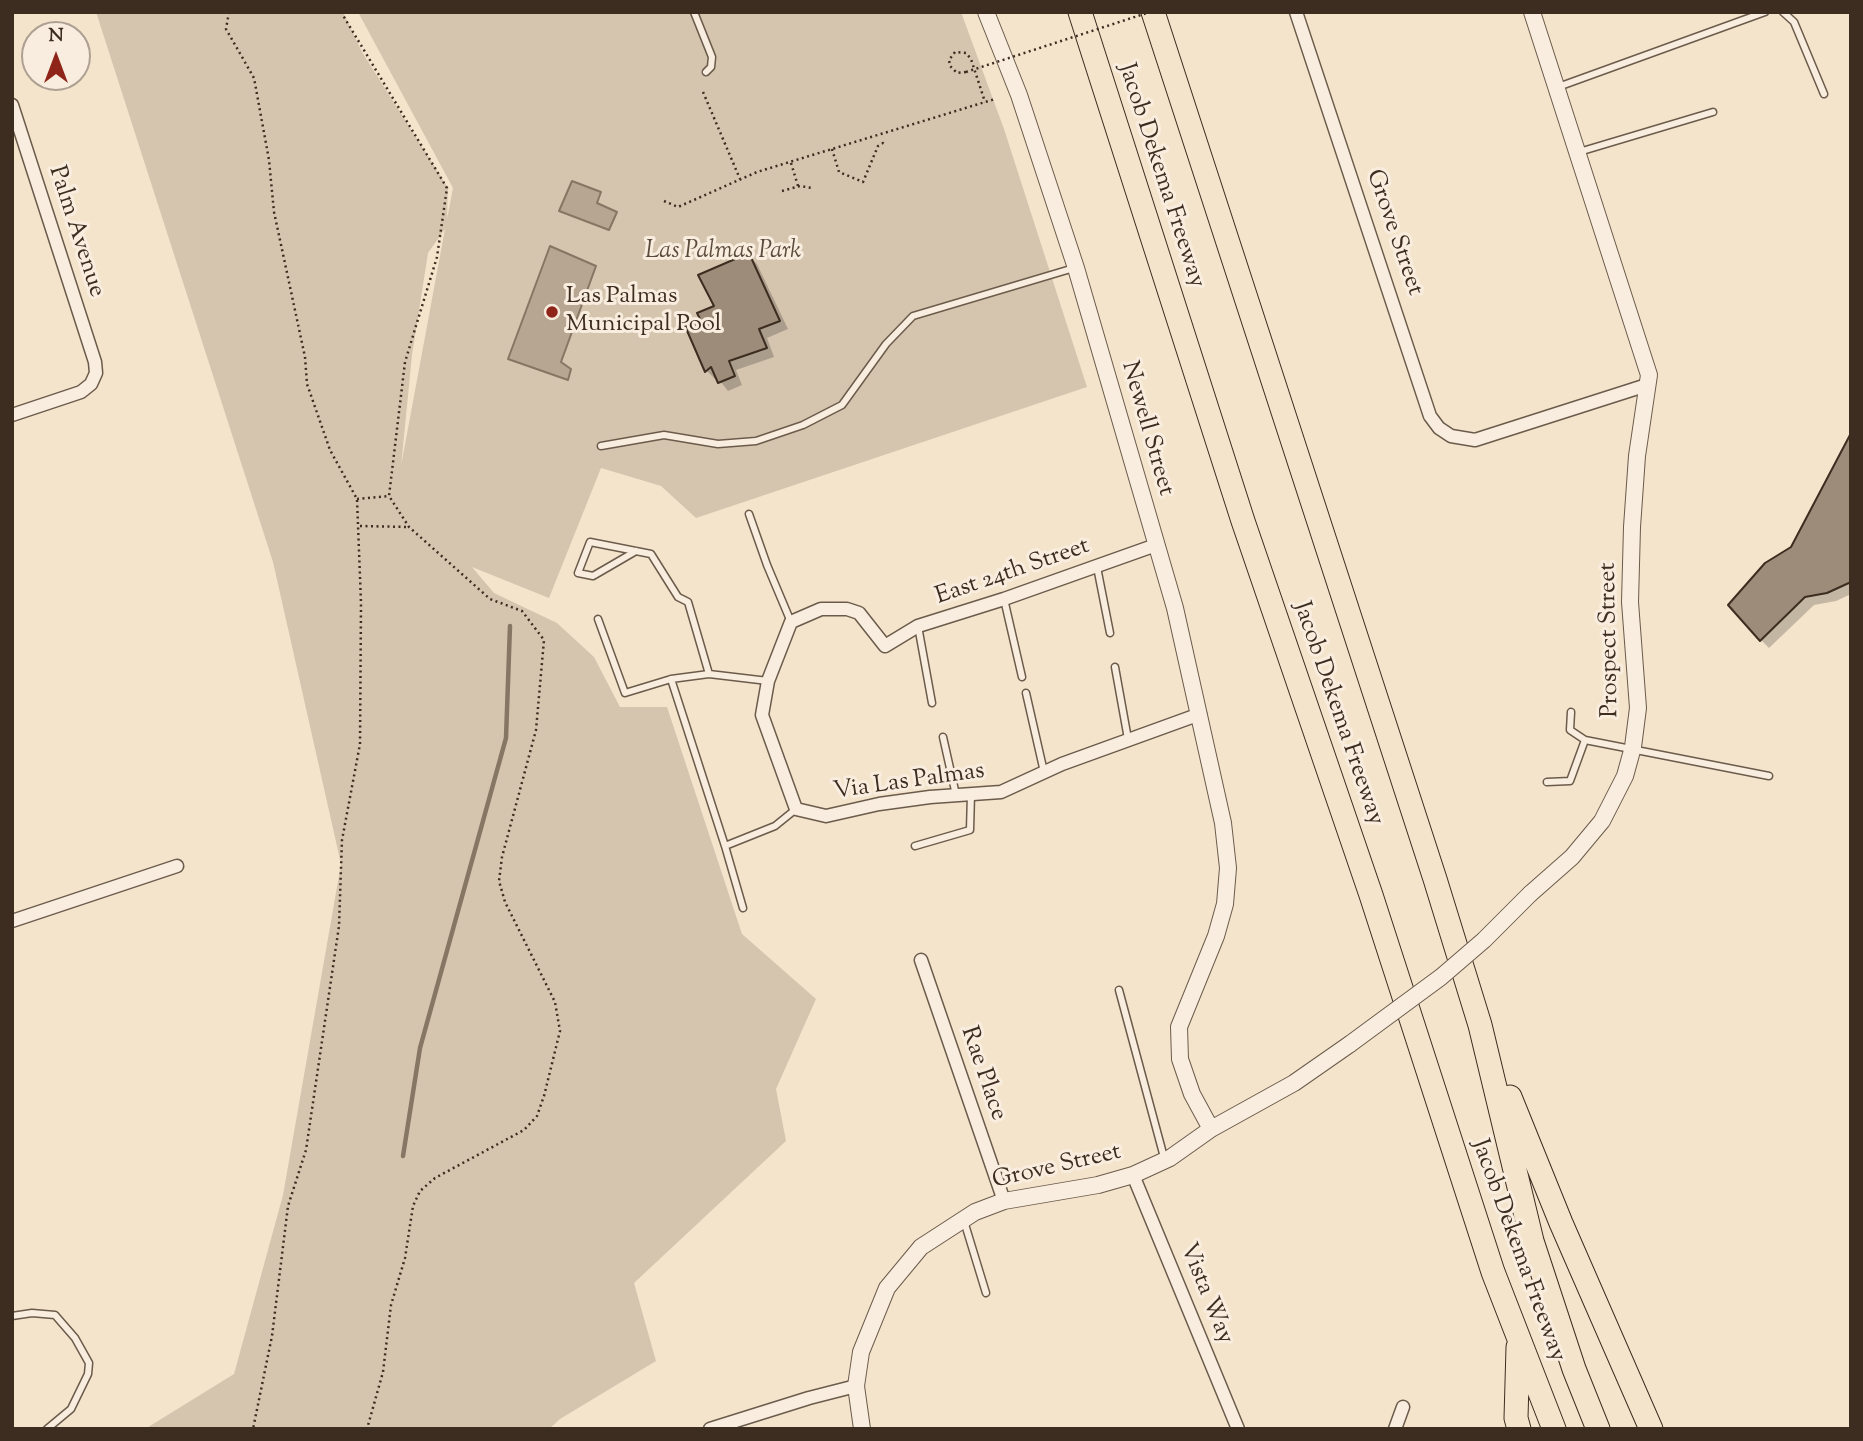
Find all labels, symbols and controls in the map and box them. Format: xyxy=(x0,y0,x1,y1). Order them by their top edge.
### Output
north arrow xyxy=(21,21,91,91)
text: N xyxy=(48,23,64,50)
street label: Jacob Dekema Freeway xyxy=(1110,60,1210,292)
street label: Palm Avenue xyxy=(40,163,110,301)
street label: Grove Street xyxy=(1358,166,1428,300)
park label: Las Palmas Park xyxy=(645,239,801,267)
place label: Las Palmas Municipal Pool xyxy=(566,284,721,340)
marker: Las Palmas Municipal Pool xyxy=(544,304,560,320)
street label: Newell Street xyxy=(1113,358,1179,500)
street label: East 24th Street xyxy=(932,533,1094,613)
street label: Prospect Street xyxy=(1595,562,1627,718)
street label: Jacob Dekema Freeway xyxy=(1285,599,1389,829)
street label: Via Las Palmas xyxy=(832,758,986,808)
street label: Rae Place xyxy=(953,1023,1011,1125)
street label: Jacob Dekema Freeway xyxy=(1463,1136,1571,1366)
street label: Grove Street xyxy=(990,1139,1124,1197)
street label: Vista Way xyxy=(1172,1239,1238,1349)

